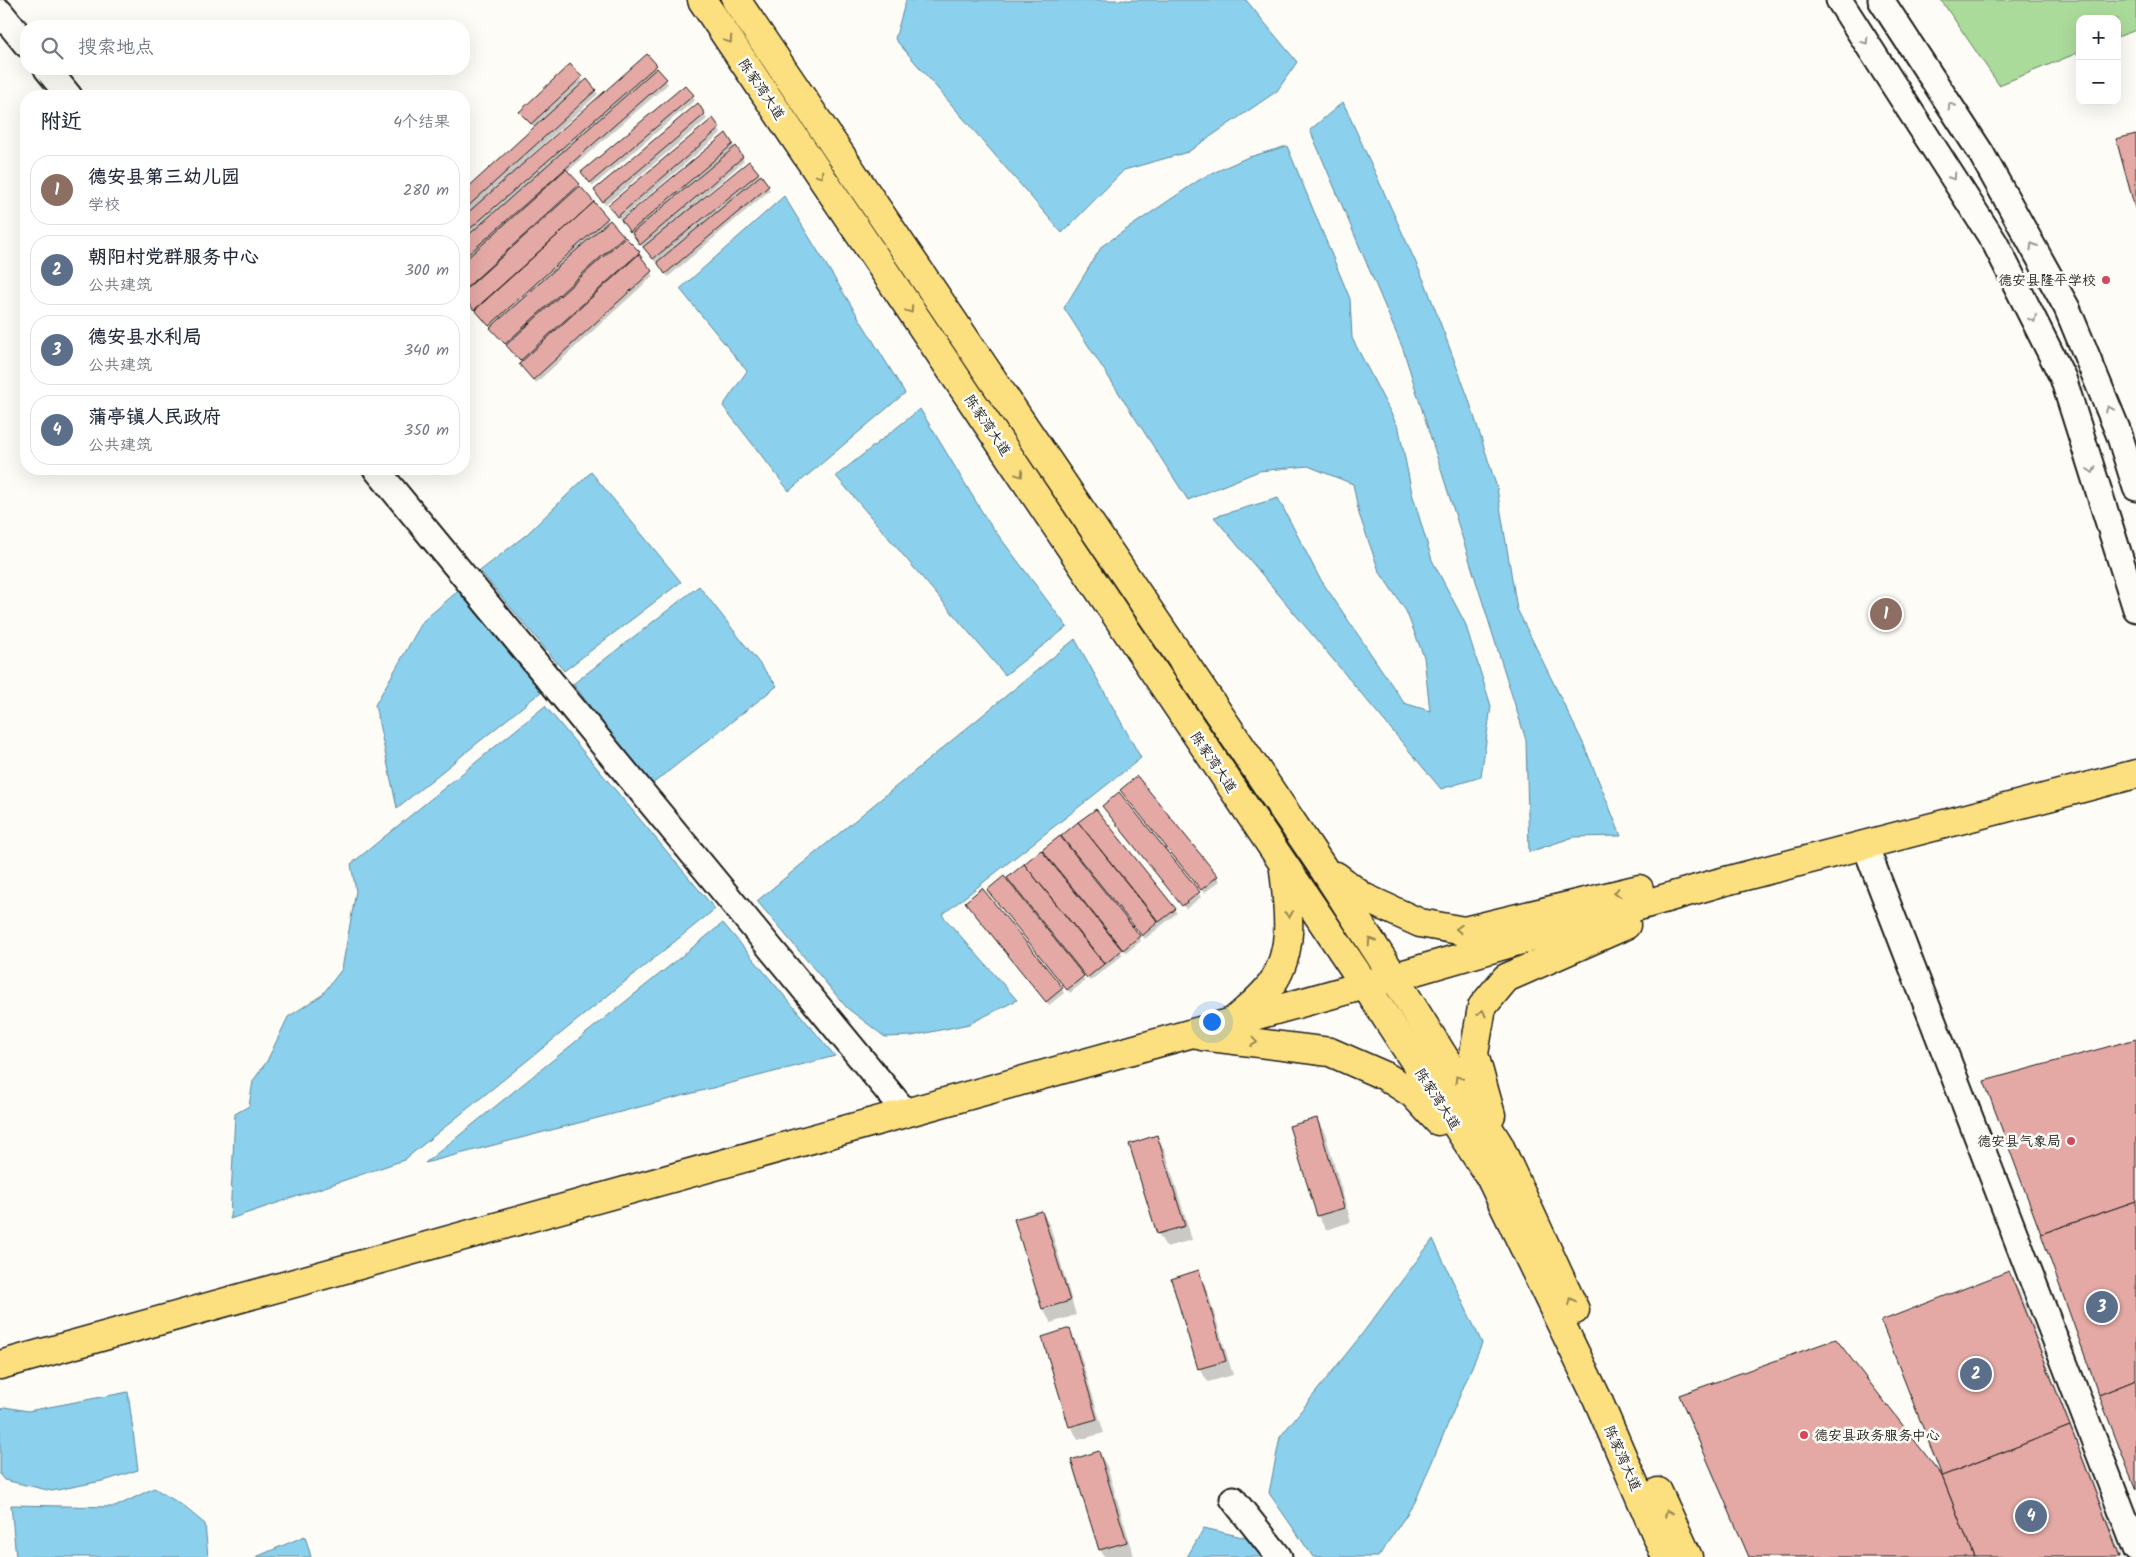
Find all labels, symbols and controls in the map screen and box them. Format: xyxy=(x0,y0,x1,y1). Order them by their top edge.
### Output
map controls xyxy=(2076,15,2121,105)
button: + xyxy=(2076,15,2121,60)
search box xyxy=(20,20,470,75)
text: 搜索地点 xyxy=(78,33,154,63)
icon: search xyxy=(38,34,66,62)
one-way arrow xyxy=(723,35,732,44)
one-way arrow xyxy=(1859,35,1868,45)
street label: 陈家湾大道 xyxy=(732,54,790,125)
button: − xyxy=(2076,60,2121,105)
one-way arrow xyxy=(1948,103,1957,112)
text: 附近 xyxy=(40,106,82,139)
text: 4个结果 xyxy=(393,110,450,135)
text: 德安县第三幼儿园 xyxy=(88,163,240,193)
one-way arrow xyxy=(813,170,823,179)
one-way arrow xyxy=(1947,172,1956,181)
text: 1 xyxy=(55,178,59,203)
text: 280 m xyxy=(403,178,449,203)
text: 学校 xyxy=(88,193,120,218)
text: 朝阳村党群服务中心 xyxy=(88,243,259,273)
one-way arrow xyxy=(2029,243,2039,252)
text: 2 xyxy=(52,258,62,283)
text: 300 m xyxy=(405,258,449,283)
place label: 德安县隆平学校 xyxy=(1998,270,2096,292)
text: 公共建筑 xyxy=(88,273,152,298)
marker: 德安县隆平学校 xyxy=(2100,274,2112,286)
one-way arrow xyxy=(904,304,913,314)
one-way arrow xyxy=(2027,313,2037,322)
text: 德安县水利局 xyxy=(88,323,202,353)
text: 3 xyxy=(53,338,61,363)
text: 340 m xyxy=(404,338,449,363)
text: 公共建筑 xyxy=(88,353,152,378)
street label: 陈家湾大道 xyxy=(958,390,1016,461)
text: 蒲亭镇人民政府 xyxy=(88,403,221,433)
one-way arrow xyxy=(2105,405,2115,414)
text: 4 xyxy=(53,418,61,443)
text: 350 m xyxy=(404,418,449,443)
text: 公共建筑 xyxy=(88,433,152,458)
one-way arrow xyxy=(2086,465,2096,473)
one-way arrow xyxy=(1014,469,1024,478)
pin: 1 xyxy=(1870,595,1902,633)
street label: 陈家湾大道 xyxy=(1184,727,1242,798)
one-way arrow xyxy=(1613,887,1622,898)
one-way arrow xyxy=(1283,910,1294,918)
one-way arrow xyxy=(1455,924,1463,935)
one-way arrow xyxy=(1368,938,1377,947)
your location xyxy=(1199,1009,1225,1035)
one-way arrow xyxy=(1476,1009,1487,1018)
one-way arrow xyxy=(1250,1036,1258,1047)
street label: 陈家湾大道 xyxy=(1409,1064,1465,1135)
one-way arrow xyxy=(1454,1075,1464,1084)
place label: 德安县气象局 xyxy=(1977,1131,2061,1153)
marker: 德安县气象局 xyxy=(2065,1135,2077,1147)
pin: 3 xyxy=(2086,1288,2118,1326)
one-way arrow xyxy=(1566,1297,1577,1306)
pin: 2 xyxy=(1960,1355,1992,1393)
street label: 陈家湾大道 xyxy=(1598,1422,1646,1495)
place label: 德安县政务服务中心 xyxy=(1814,1425,1940,1447)
marker: 德安县政务服务中心 xyxy=(1798,1429,1810,1441)
pin: 4 xyxy=(2015,1497,2047,1535)
one-way arrow xyxy=(1663,1509,1674,1518)

